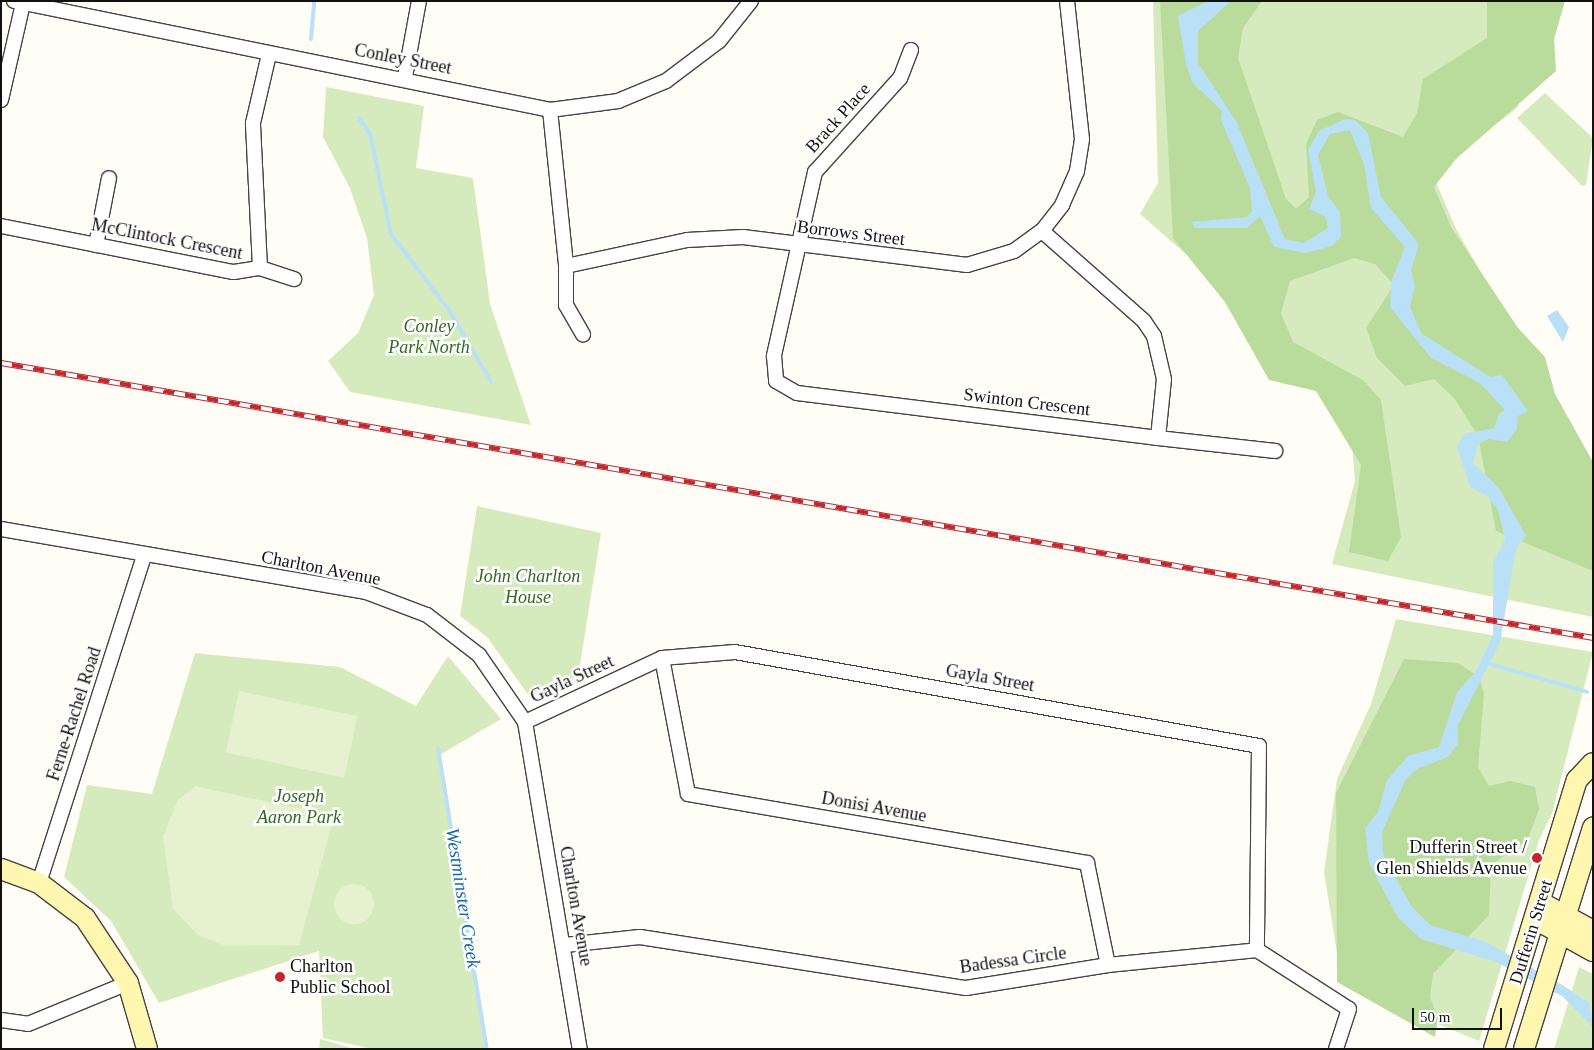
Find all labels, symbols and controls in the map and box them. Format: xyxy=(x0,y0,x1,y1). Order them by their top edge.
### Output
street label: Conley Street xyxy=(353,39,453,79)
street label: Brack Place xyxy=(801,79,875,157)
street label: McClintock Crescent xyxy=(90,214,244,264)
street label: Borrows Street xyxy=(796,216,906,250)
park label: Conley Park North xyxy=(388,316,470,358)
street label: Swinton Crescent xyxy=(962,384,1092,420)
street label: Charlton Avenue xyxy=(259,546,383,590)
park label: John Charlton House xyxy=(476,566,580,608)
street label: Ferne-Rachel Road xyxy=(42,644,106,784)
street label: Gayla Street xyxy=(527,650,617,708)
street label: Gayla Street xyxy=(944,660,1036,696)
park label: Joseph Aaron Park xyxy=(257,786,341,829)
street label: Donisi Avenue xyxy=(819,787,929,827)
water label: Westminster Creek xyxy=(441,826,485,970)
place label: Dufferin Street / Glen Shields Avenue xyxy=(1375,837,1527,880)
street label: Charlton Avenue xyxy=(555,844,597,968)
marker: Dufferin Street / Glen Shields Avenue xyxy=(1531,852,1543,864)
street label: Dufferin Street xyxy=(1505,877,1557,987)
street label: Badessa Circle xyxy=(958,942,1068,978)
place label: Charlton Public School xyxy=(290,956,391,999)
marker: Charlton Public School xyxy=(274,971,286,983)
scale bar xyxy=(1414,998,1504,1030)
text: 50 m xyxy=(1420,1009,1450,1025)

